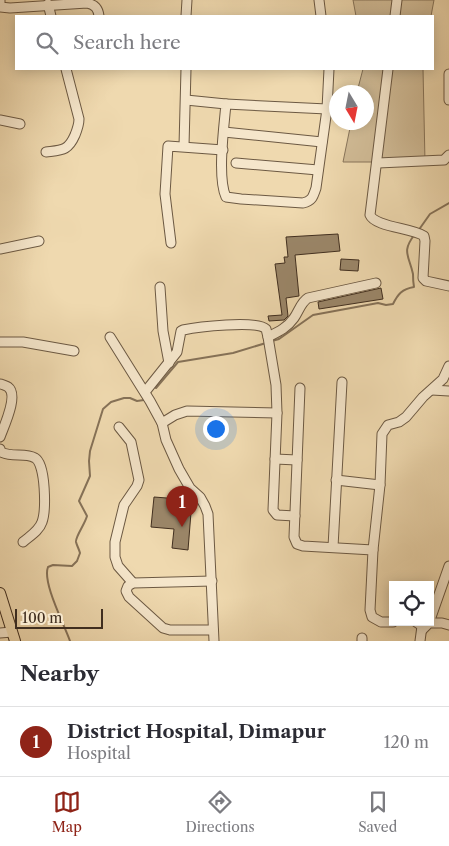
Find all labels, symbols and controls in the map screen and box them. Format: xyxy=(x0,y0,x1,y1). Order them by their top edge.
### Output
search box xyxy=(15,15,434,70)
icon: search xyxy=(33,29,61,57)
text: Search here xyxy=(73,31,181,54)
north arrow xyxy=(329,85,374,130)
your location xyxy=(203,416,229,442)
pin: 1 xyxy=(166,486,198,527)
map controls xyxy=(389,581,434,626)
button: locate xyxy=(389,581,434,626)
scale bar xyxy=(15,606,102,629)
text: 100 m xyxy=(22,609,62,627)
text: Nearby xyxy=(20,661,99,686)
text: District Hospital, Dimapur xyxy=(67,720,326,743)
text: 1 xyxy=(32,732,40,752)
text: 120 m xyxy=(384,732,429,752)
text: Hospital xyxy=(67,743,131,763)
tab: Map xyxy=(52,788,82,836)
tab: Directions xyxy=(185,788,255,836)
tab: Saved xyxy=(358,788,397,836)

